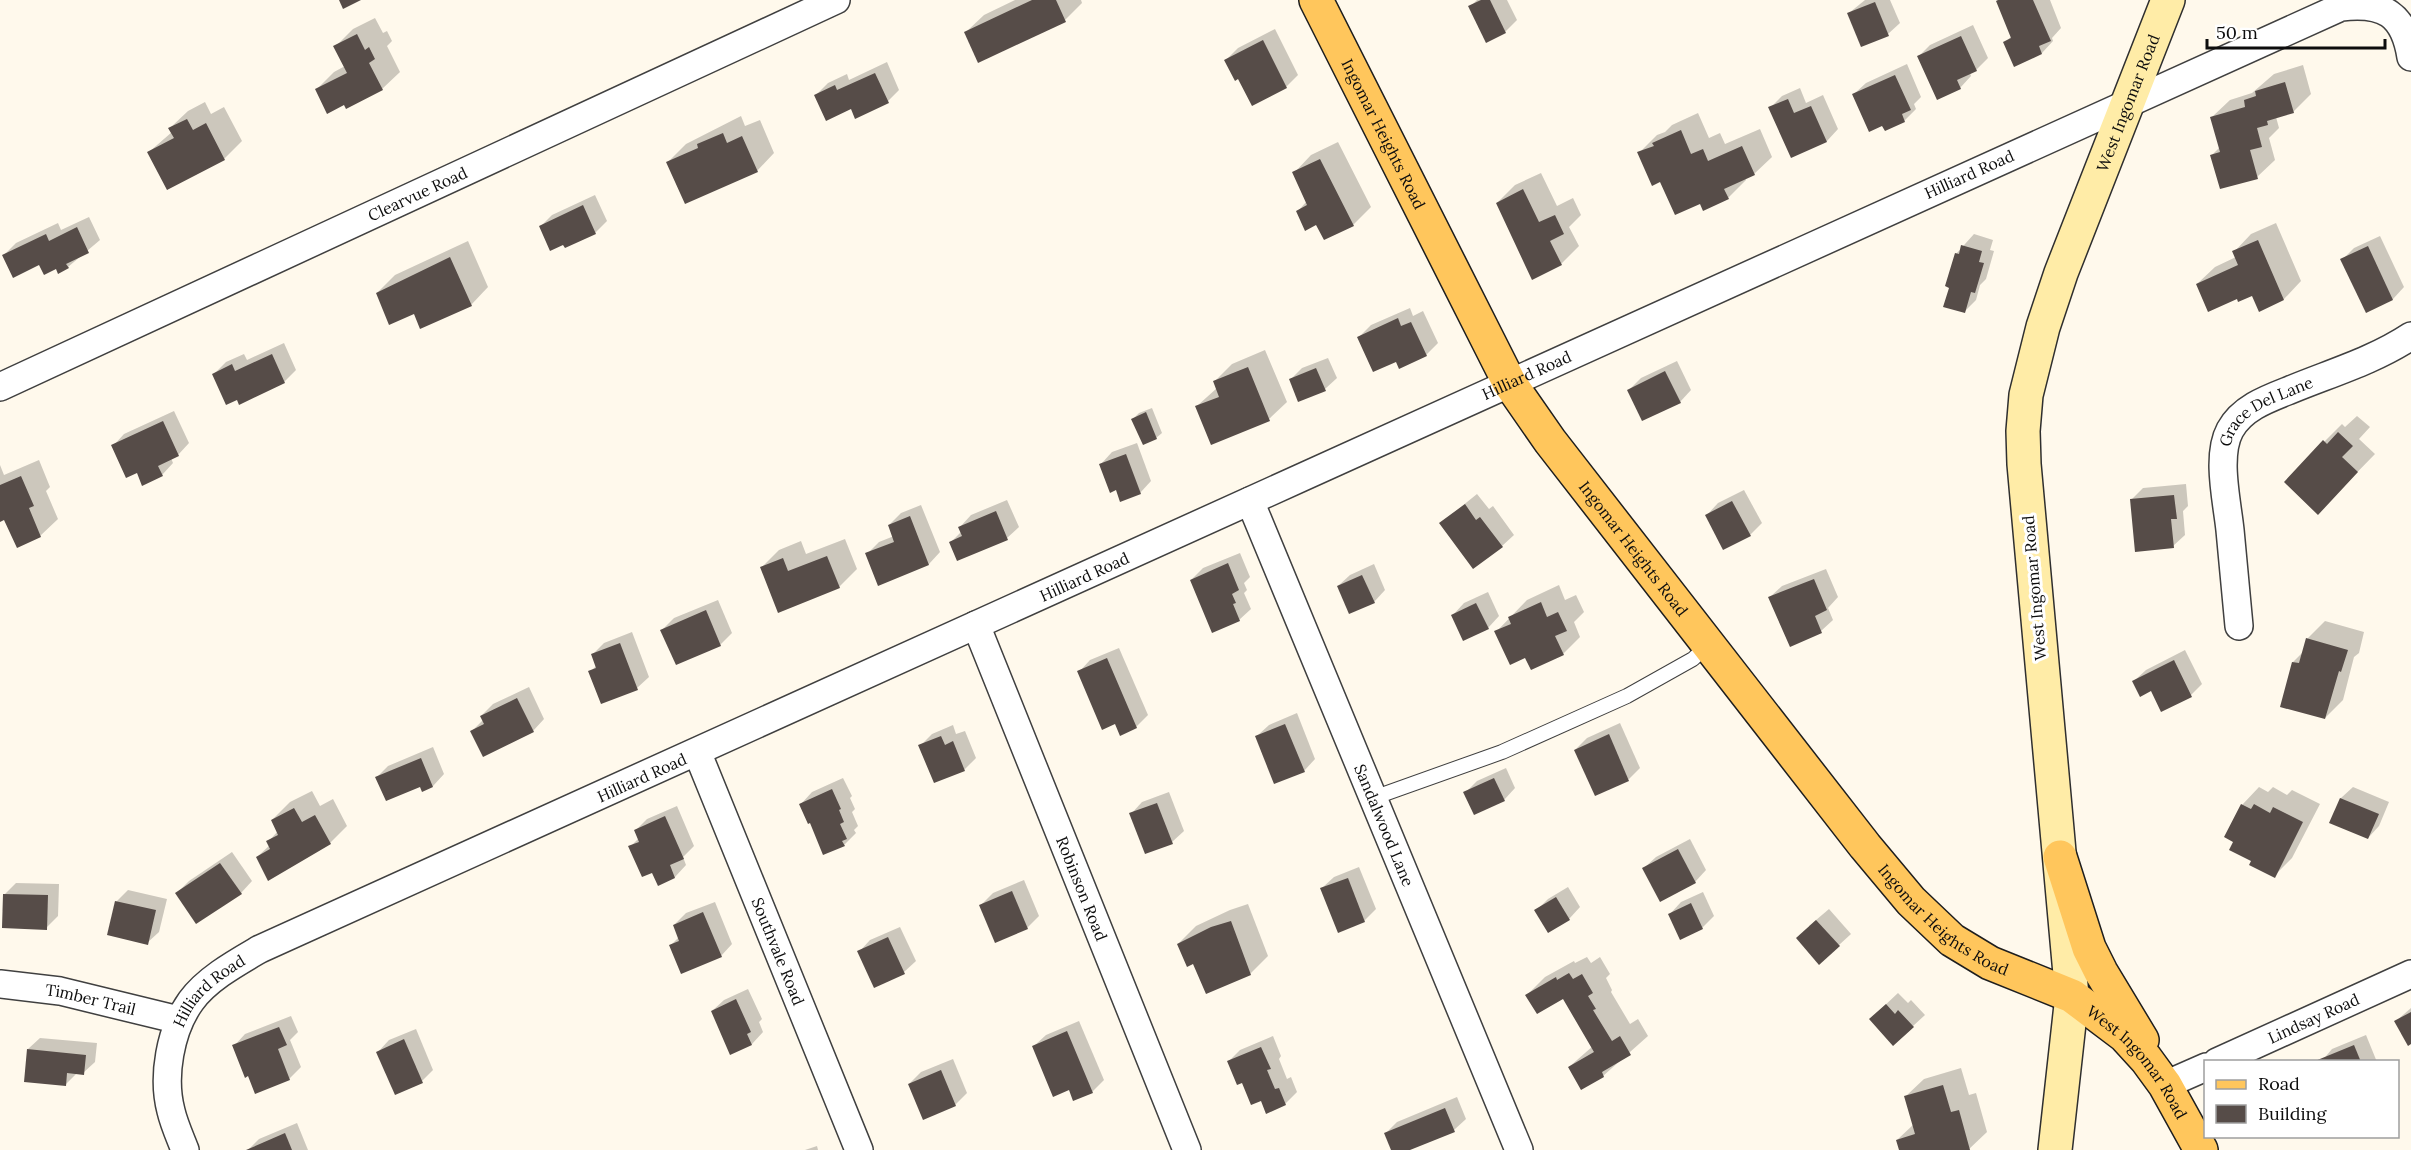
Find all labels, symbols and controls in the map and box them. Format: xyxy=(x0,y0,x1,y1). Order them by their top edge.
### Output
scale bar xyxy=(2207,12,2386,50)
text: 50 m xyxy=(2216,21,2258,44)
street label: West Ingomar Road xyxy=(2092,31,2164,174)
street label: Ingomar Heights Road xyxy=(1337,55,1430,213)
street label: Hilliard Road xyxy=(1921,145,2017,203)
street label: Clearvue Road xyxy=(365,162,471,225)
street label: Hilliard Road xyxy=(1479,346,1575,404)
street label: Grace Del Lane xyxy=(2215,372,2316,449)
street label: Ingomar Heights Road xyxy=(1575,477,1693,620)
street label: West Ingomar Road xyxy=(2018,514,2050,661)
street label: Hilliard Road xyxy=(1036,547,1133,606)
street label: Hilliard Road xyxy=(594,748,690,806)
street label: Sandalwood Lane xyxy=(1350,761,1419,890)
street label: Robinson Road xyxy=(1052,833,1112,944)
street label: Ingomar Heights Road xyxy=(1874,860,2012,980)
street label: Southvale Road xyxy=(747,895,809,1008)
street label: Hilliard Road xyxy=(168,950,249,1030)
street label: Timber Trail xyxy=(44,979,138,1019)
street label: Lindsay Road xyxy=(2265,989,2363,1048)
street label: West Ingomar Road xyxy=(2083,1001,2192,1123)
legend xyxy=(2204,1060,2399,1138)
text: Road xyxy=(2258,1072,2300,1095)
text: Building xyxy=(2258,1102,2328,1125)

